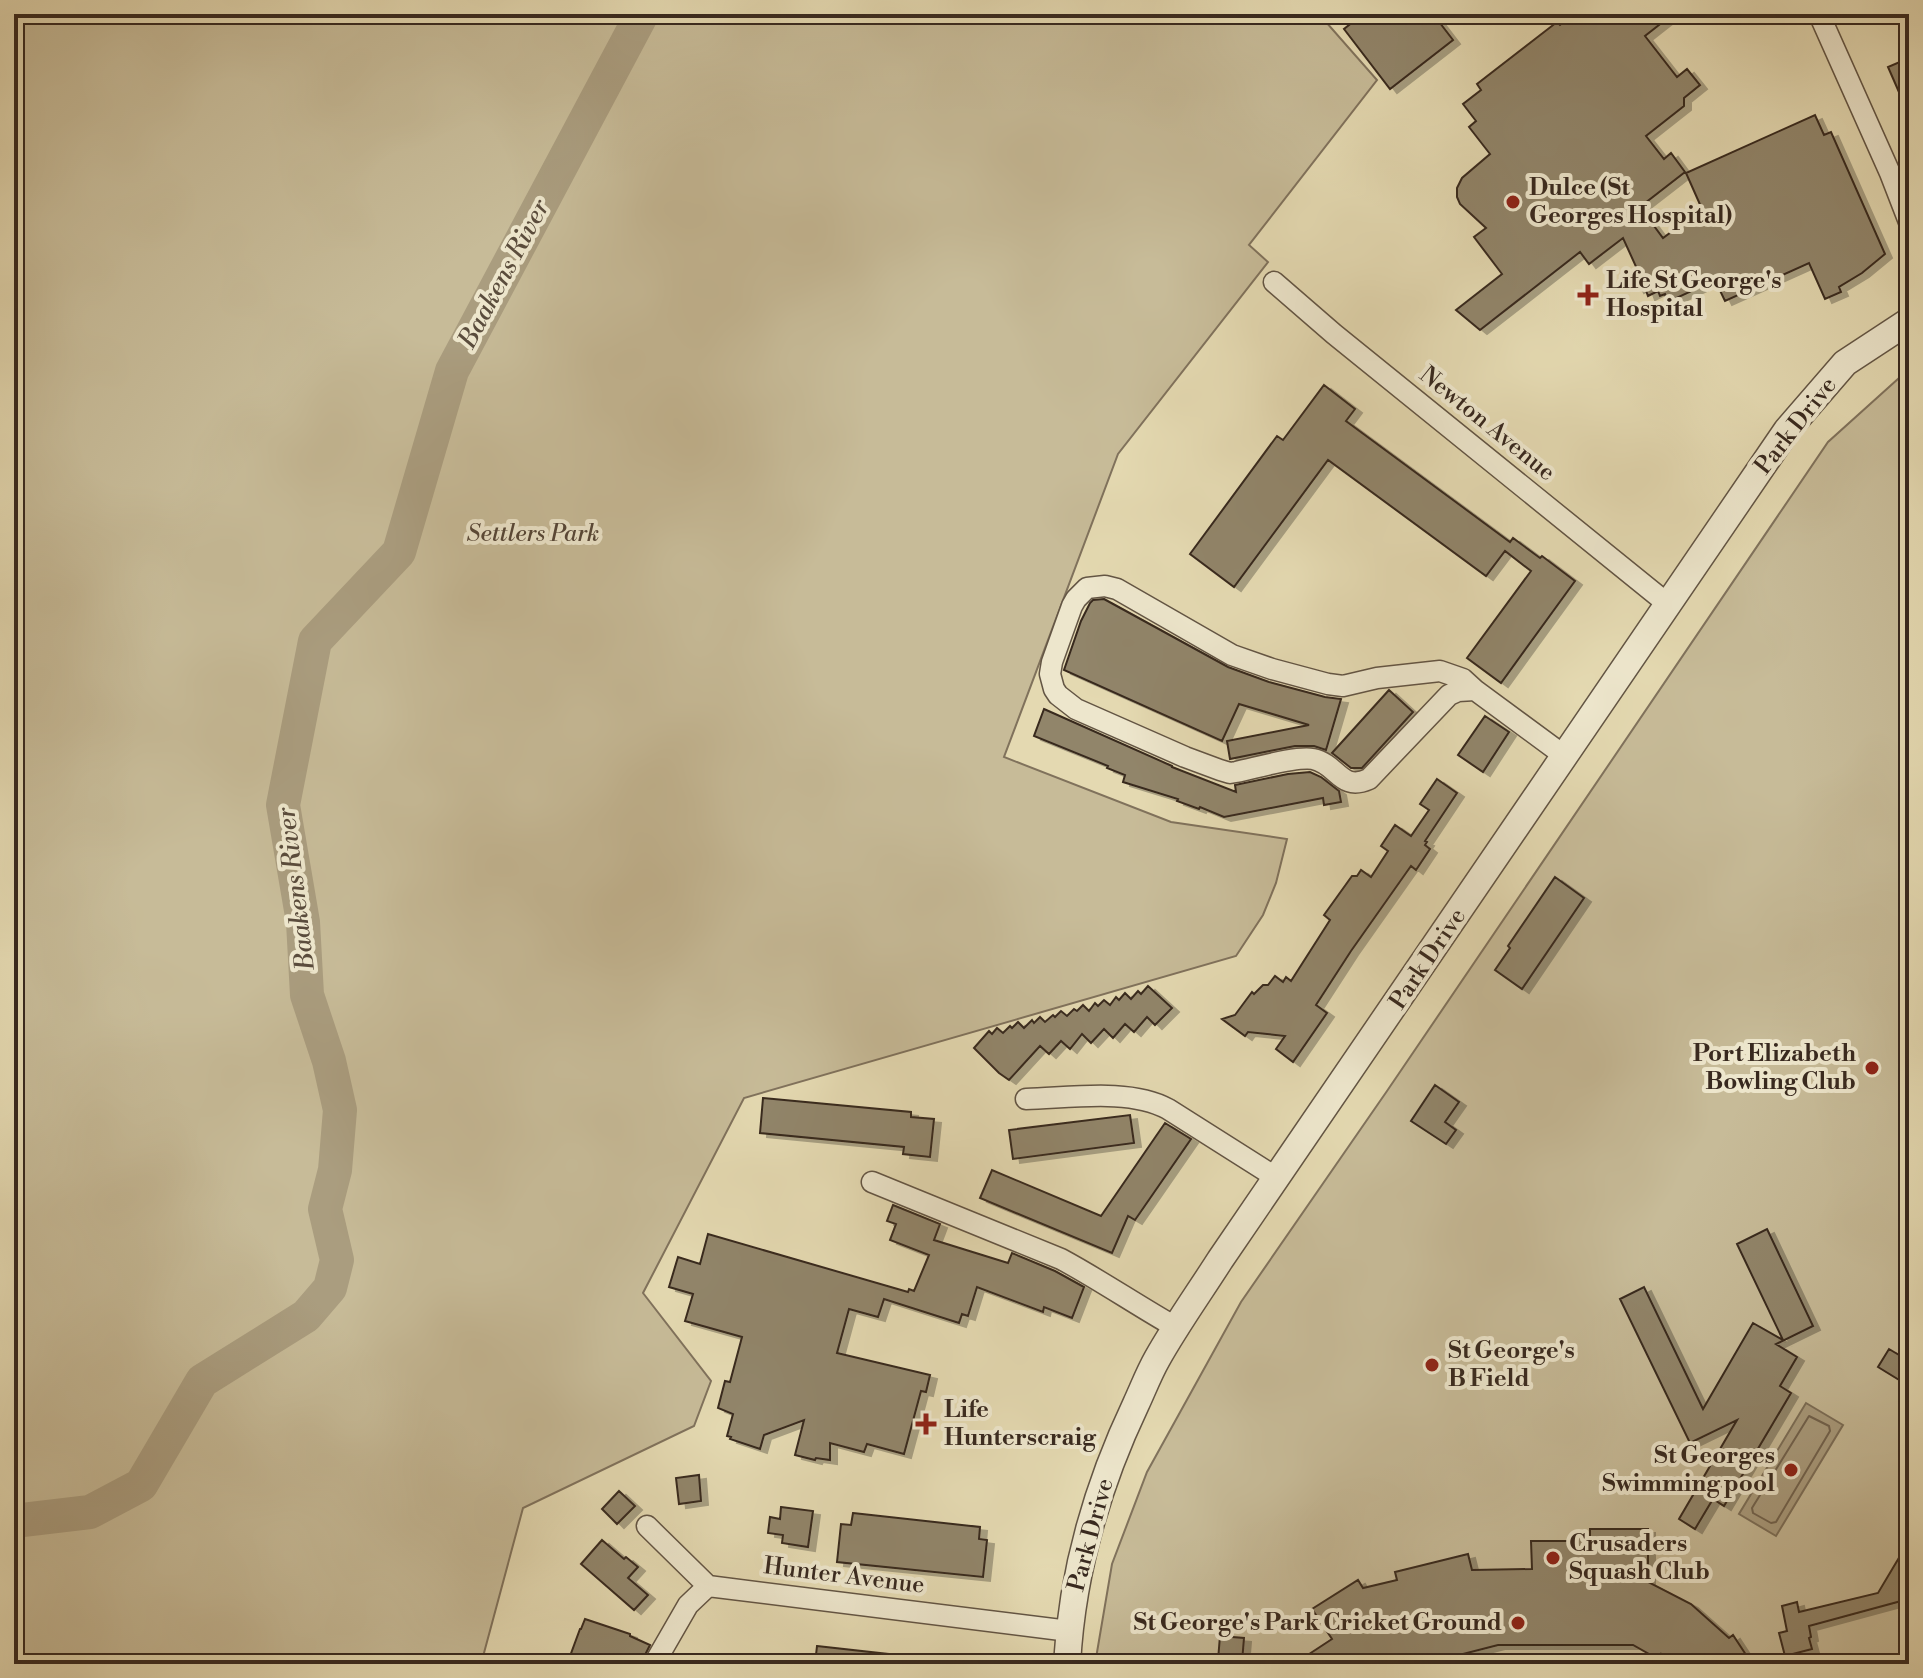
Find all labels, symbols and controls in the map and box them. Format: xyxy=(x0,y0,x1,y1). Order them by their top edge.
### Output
place label: Dulce (St Georges Hospital) xyxy=(1529,173,1732,231)
water label: Baakens River xyxy=(451,193,557,355)
marker: Dulce (St Georges Hospital) xyxy=(1504,193,1522,211)
place label: Life St George's Hospital xyxy=(1606,266,1782,324)
marker: Life St George's Hospital xyxy=(1577,284,1599,306)
street label: Newton Avenue xyxy=(1413,360,1561,488)
street label: Park Drive xyxy=(1748,371,1844,481)
park label: Settlers Park xyxy=(467,519,599,549)
water label: Baakens River xyxy=(270,805,322,973)
street label: Park Drive xyxy=(1383,903,1473,1015)
place label: Port Elizabeth Bowling Club xyxy=(1693,1039,1856,1097)
marker: Port Elizabeth Bowling Club xyxy=(1863,1059,1881,1077)
place label: St George's B Field xyxy=(1448,1336,1575,1394)
marker: St George's B Field xyxy=(1423,1356,1441,1374)
place label: Life Hunterscraig xyxy=(944,1395,1097,1453)
marker: Life Hunterscraig xyxy=(915,1413,937,1435)
place label: St Georges Swimming pool xyxy=(1602,1441,1775,1499)
marker: St Georges Swimming pool xyxy=(1782,1461,1800,1479)
street label: Park Drive xyxy=(1062,1475,1120,1595)
place label: Crusaders Squash Club xyxy=(1569,1529,1710,1587)
marker: Crusaders Squash Club xyxy=(1544,1549,1562,1567)
street label: Hunter Avenue xyxy=(762,1551,926,1601)
place label: St George's Park Cricket Ground xyxy=(1133,1608,1502,1638)
marker: St George's Park Cricket Ground xyxy=(1509,1614,1527,1632)

